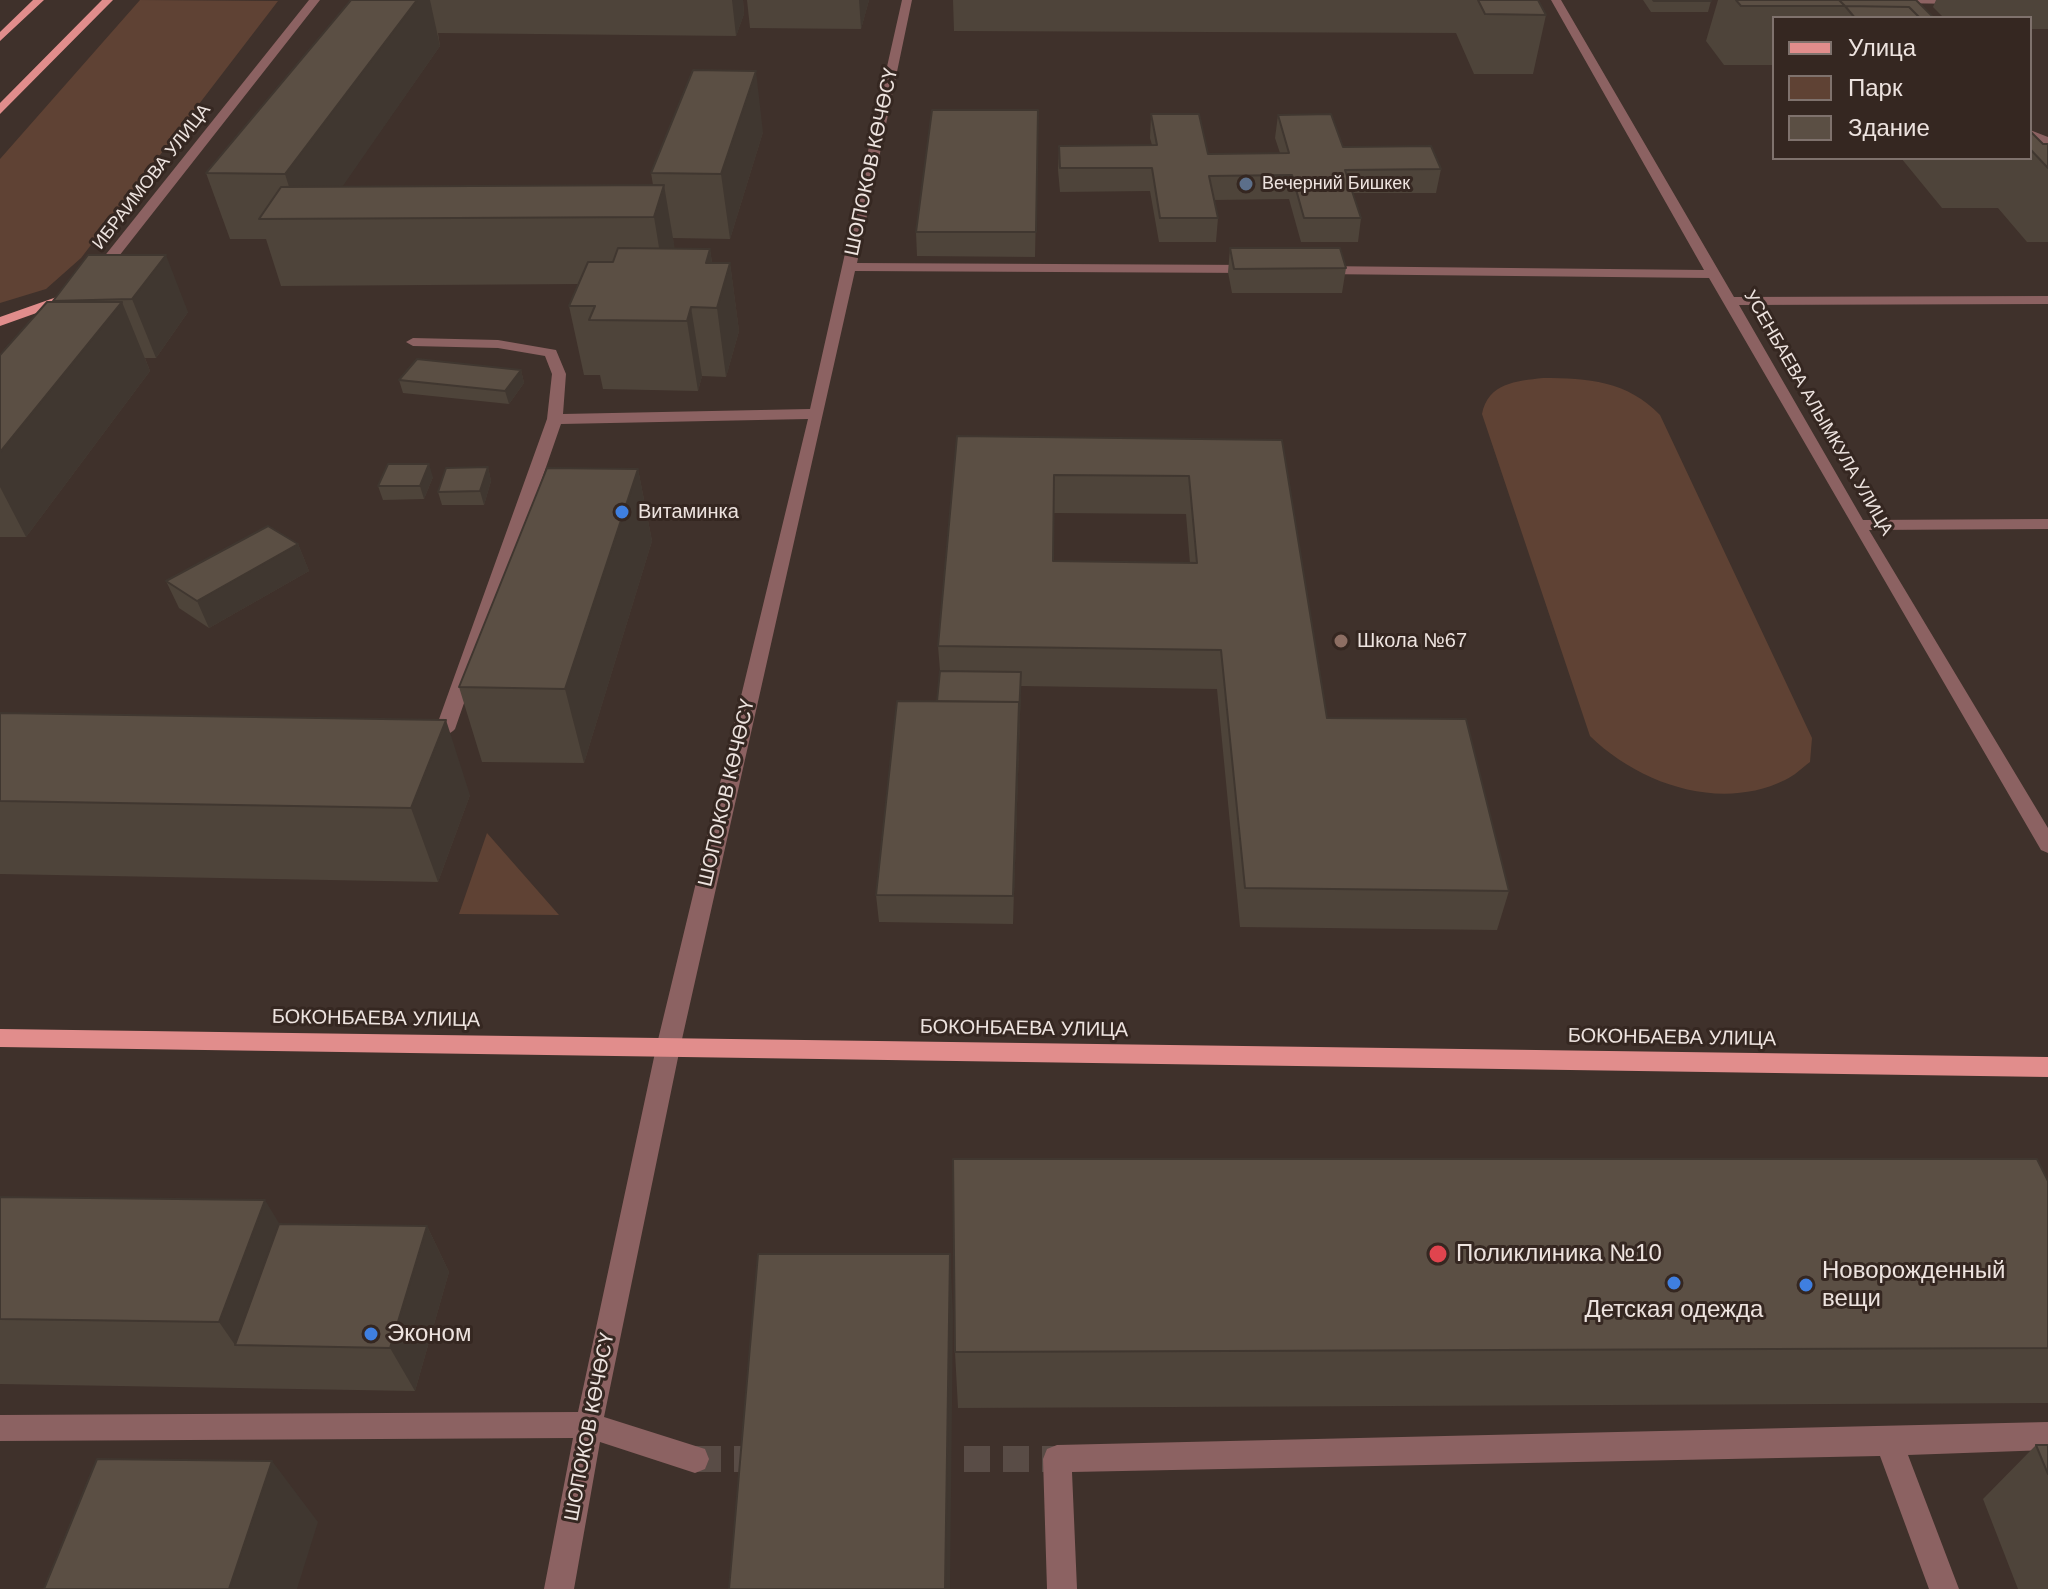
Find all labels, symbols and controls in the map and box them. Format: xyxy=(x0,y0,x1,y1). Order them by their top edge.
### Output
legend xyxy=(1772,16,2032,160)
text: Улица xyxy=(1848,34,1916,61)
street label: ШОПОКОВ КӨЧӨСҮ xyxy=(840,66,904,258)
text: Парк xyxy=(1848,74,1902,101)
street label: ИБРАИМОВА УЛИЦА xyxy=(88,100,216,254)
text: Здание xyxy=(1848,114,1930,141)
place label: Вечерний Бишкек xyxy=(1262,173,1410,195)
marker: Вечерний Бишкек xyxy=(1237,175,1255,193)
street label: УСЕНБАЕВА АЛЫМКУЛА УЛИЦА xyxy=(1739,286,1897,540)
place label: Витаминка xyxy=(638,500,739,524)
marker: Витаминка xyxy=(613,503,631,521)
place label: Школа №67 xyxy=(1357,629,1467,653)
marker: Школа №67 xyxy=(1332,632,1350,650)
street label: ШОПОКОВ КӨЧӨСҮ xyxy=(694,697,760,889)
street label: БОКОНБАЕВА УЛИЦА xyxy=(272,1005,480,1033)
street label: БОКОНБАЕВА УЛИЦА xyxy=(920,1015,1128,1043)
street label: БОКОНБАЕВА УЛИЦА xyxy=(1568,1024,1776,1052)
place label: Поликлиника №10 xyxy=(1456,1240,1662,1268)
marker: Поликлиника №10 xyxy=(1427,1243,1449,1265)
place label: Новорожденный вещи xyxy=(1822,1257,2006,1313)
marker: Детская одежда xyxy=(1665,1274,1683,1292)
marker: Новорожденный вещи xyxy=(1797,1276,1815,1294)
place label: Детская одежда xyxy=(1585,1296,1763,1324)
place label: Эконом xyxy=(387,1320,471,1348)
marker: Эконом xyxy=(362,1325,380,1343)
street label: ШОПОКОВ КӨЧӨСҮ xyxy=(560,1331,620,1523)

